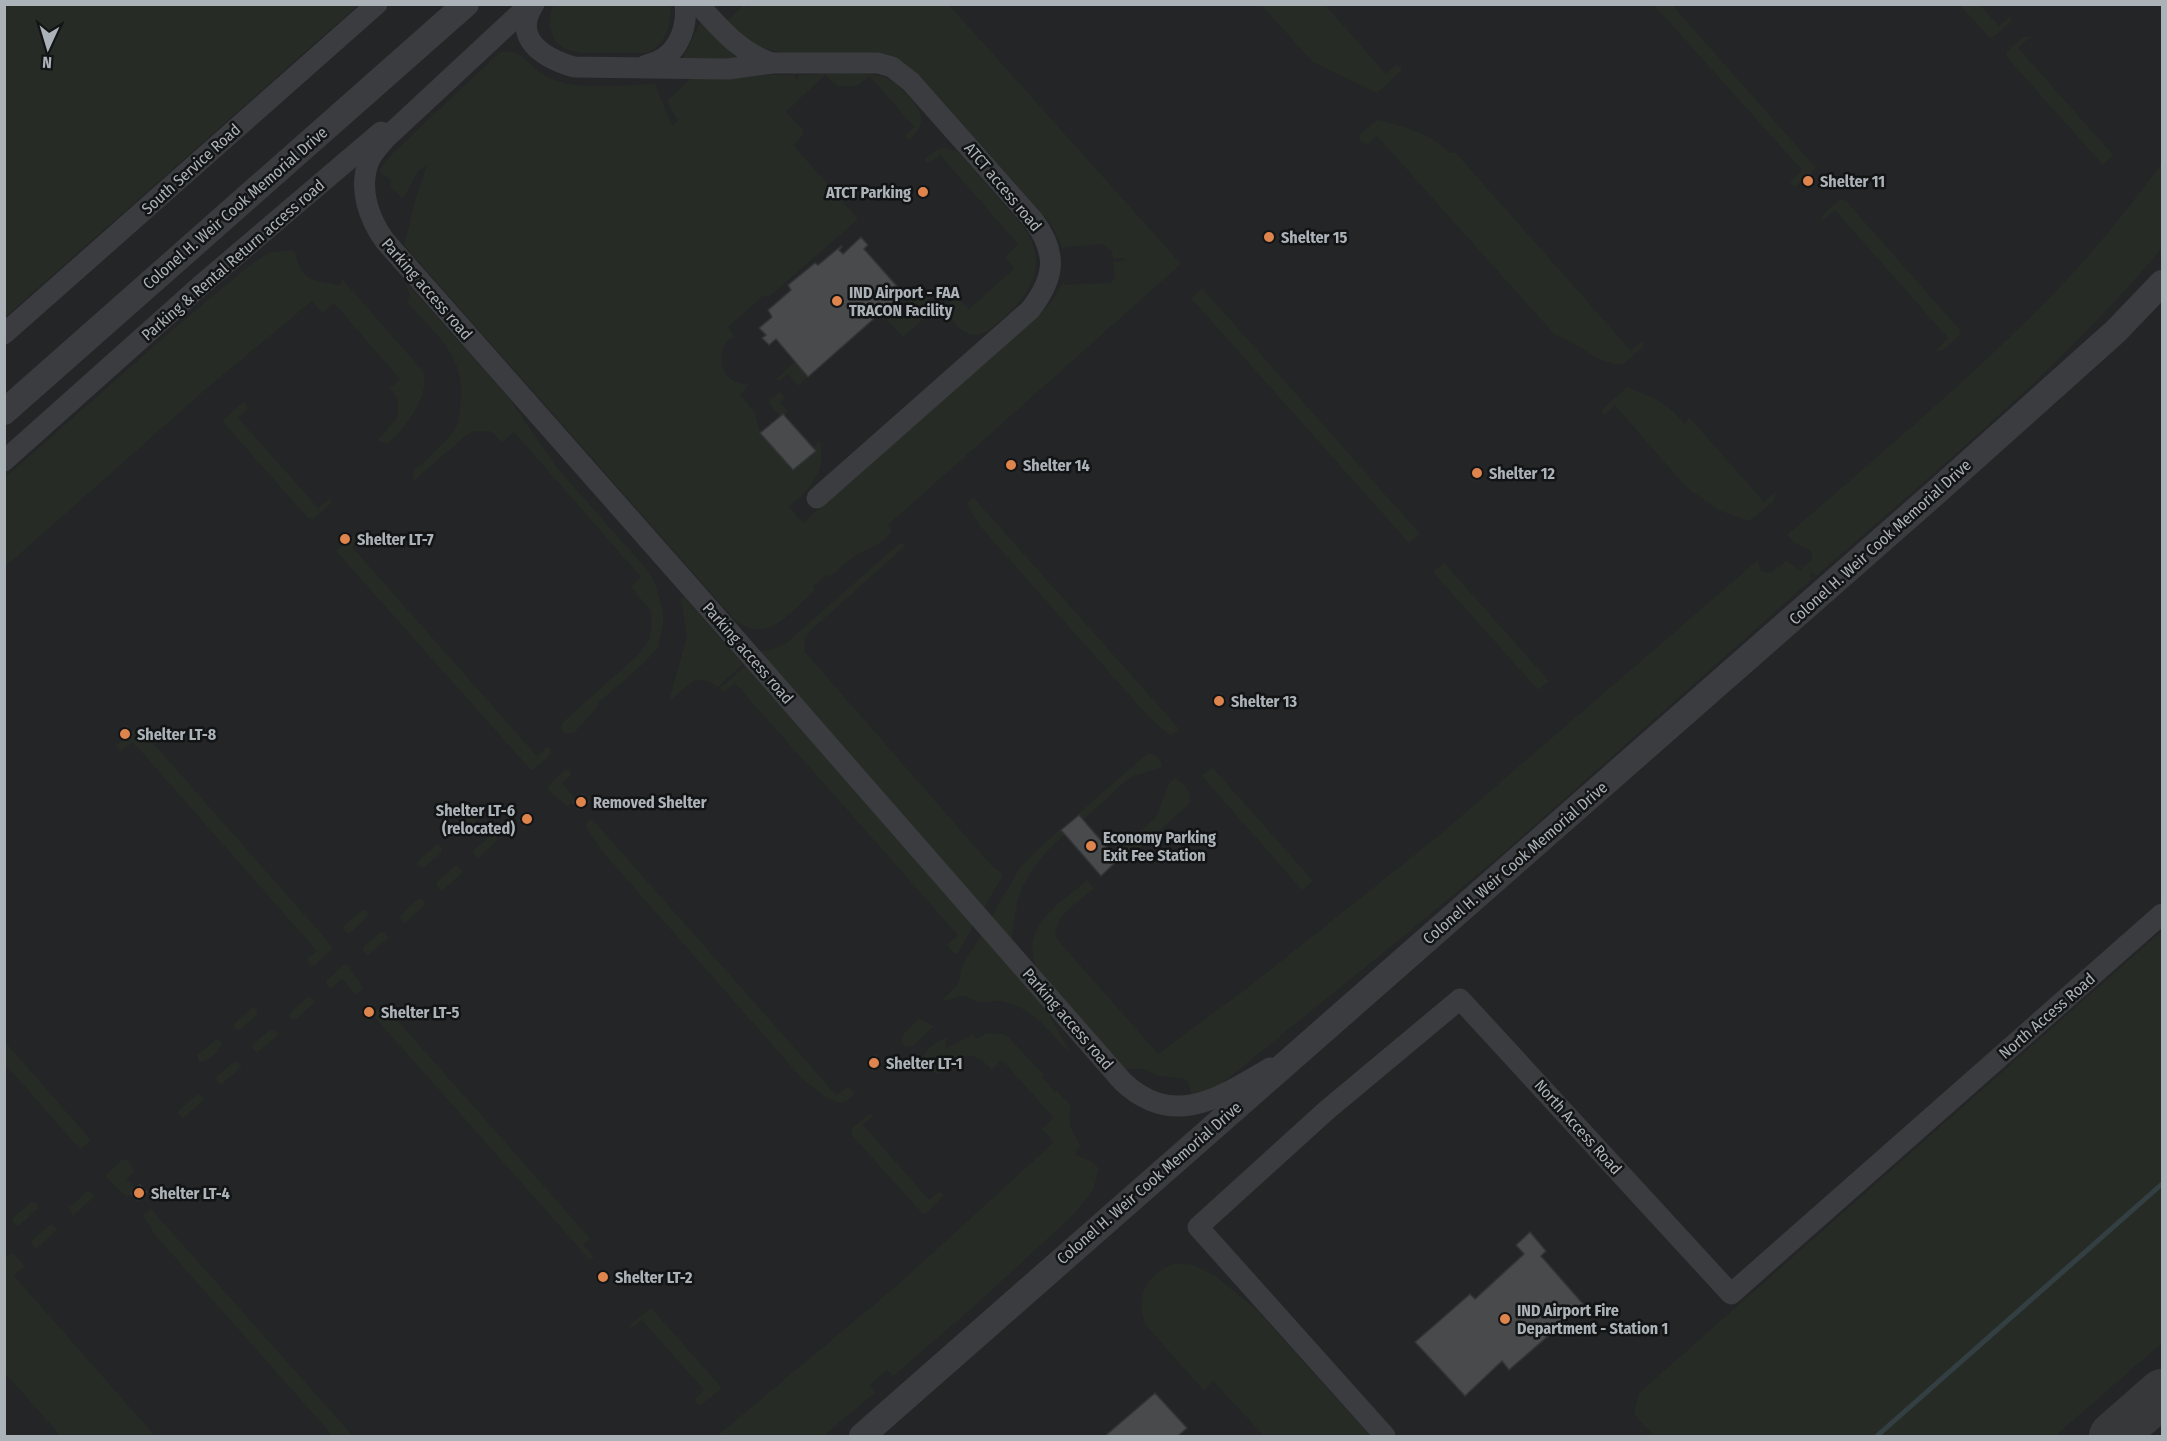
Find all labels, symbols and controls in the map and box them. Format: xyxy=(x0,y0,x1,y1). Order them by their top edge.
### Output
north arrow xyxy=(18,18,78,78)
text: N xyxy=(42,53,52,72)
street label: South Service Road xyxy=(138,120,244,218)
street label: Colonel H. Weir Cook Memorial Drive xyxy=(139,123,331,293)
street label: ATCT access road xyxy=(961,139,1045,235)
place label: Shelter 11 xyxy=(1820,172,1885,191)
marker: Shelter 11 xyxy=(1801,174,1815,188)
street label: Parking & Rental Return access road xyxy=(138,175,328,345)
place label: ATCT Parking xyxy=(825,183,911,202)
marker: ATCT Parking xyxy=(916,185,930,199)
place label: Shelter 15 xyxy=(1281,228,1348,247)
marker: Shelter 15 xyxy=(1262,230,1276,244)
street label: Parking access road xyxy=(378,234,476,344)
place label: IND Airport - FAA TRACON Facility xyxy=(849,283,960,320)
marker: IND Airport - FAA TRACON Facility xyxy=(830,294,844,308)
street label: Colonel H. Weir Cook Memorial Drive xyxy=(1785,455,1975,629)
place label: Shelter 14 xyxy=(1023,456,1090,475)
marker: Shelter 14 xyxy=(1004,458,1018,472)
place label: Shelter 12 xyxy=(1489,464,1556,483)
marker: Shelter 12 xyxy=(1470,466,1484,480)
place label: Shelter LT-7 xyxy=(357,530,434,549)
marker: Shelter LT-7 xyxy=(338,532,352,546)
street label: Parking access road xyxy=(699,598,797,708)
place label: Shelter 13 xyxy=(1231,692,1298,711)
marker: Shelter 13 xyxy=(1212,694,1226,708)
place label: Shelter LT-8 xyxy=(137,725,217,744)
marker: Shelter LT-8 xyxy=(118,727,132,741)
street label: Colonel H. Weir Cook Memorial Drive xyxy=(1419,778,1611,948)
place label: Removed Shelter xyxy=(593,793,707,812)
marker: Removed Shelter xyxy=(574,795,588,809)
place label: Shelter LT-6 (relocated) xyxy=(436,801,515,838)
marker: Shelter LT-6 (relocated) xyxy=(520,812,534,826)
place label: Economy Parking Exit Fee Station xyxy=(1103,828,1216,865)
marker: Economy Parking Exit Fee Station xyxy=(1084,839,1098,853)
street label: Parking access road xyxy=(1019,964,1117,1074)
street label: North Access Road xyxy=(1995,969,2099,1063)
place label: Shelter LT-5 xyxy=(381,1003,460,1022)
marker: Shelter LT-5 xyxy=(362,1005,376,1019)
place label: Shelter LT-1 xyxy=(886,1054,962,1073)
marker: Shelter LT-1 xyxy=(867,1056,881,1070)
street label: North Access Road xyxy=(1530,1076,1626,1178)
street label: Colonel H. Weir Cook Memorial Drive xyxy=(1053,1098,1245,1268)
place label: Shelter LT-4 xyxy=(151,1184,230,1203)
marker: Shelter LT-4 xyxy=(132,1186,146,1200)
place label: Shelter LT-2 xyxy=(615,1268,693,1287)
marker: Shelter LT-2 xyxy=(596,1270,610,1284)
place label: IND Airport Fire Department - Station 1 xyxy=(1517,1301,1668,1338)
marker: IND Airport Fire Department - Station 1 xyxy=(1498,1312,1512,1326)

